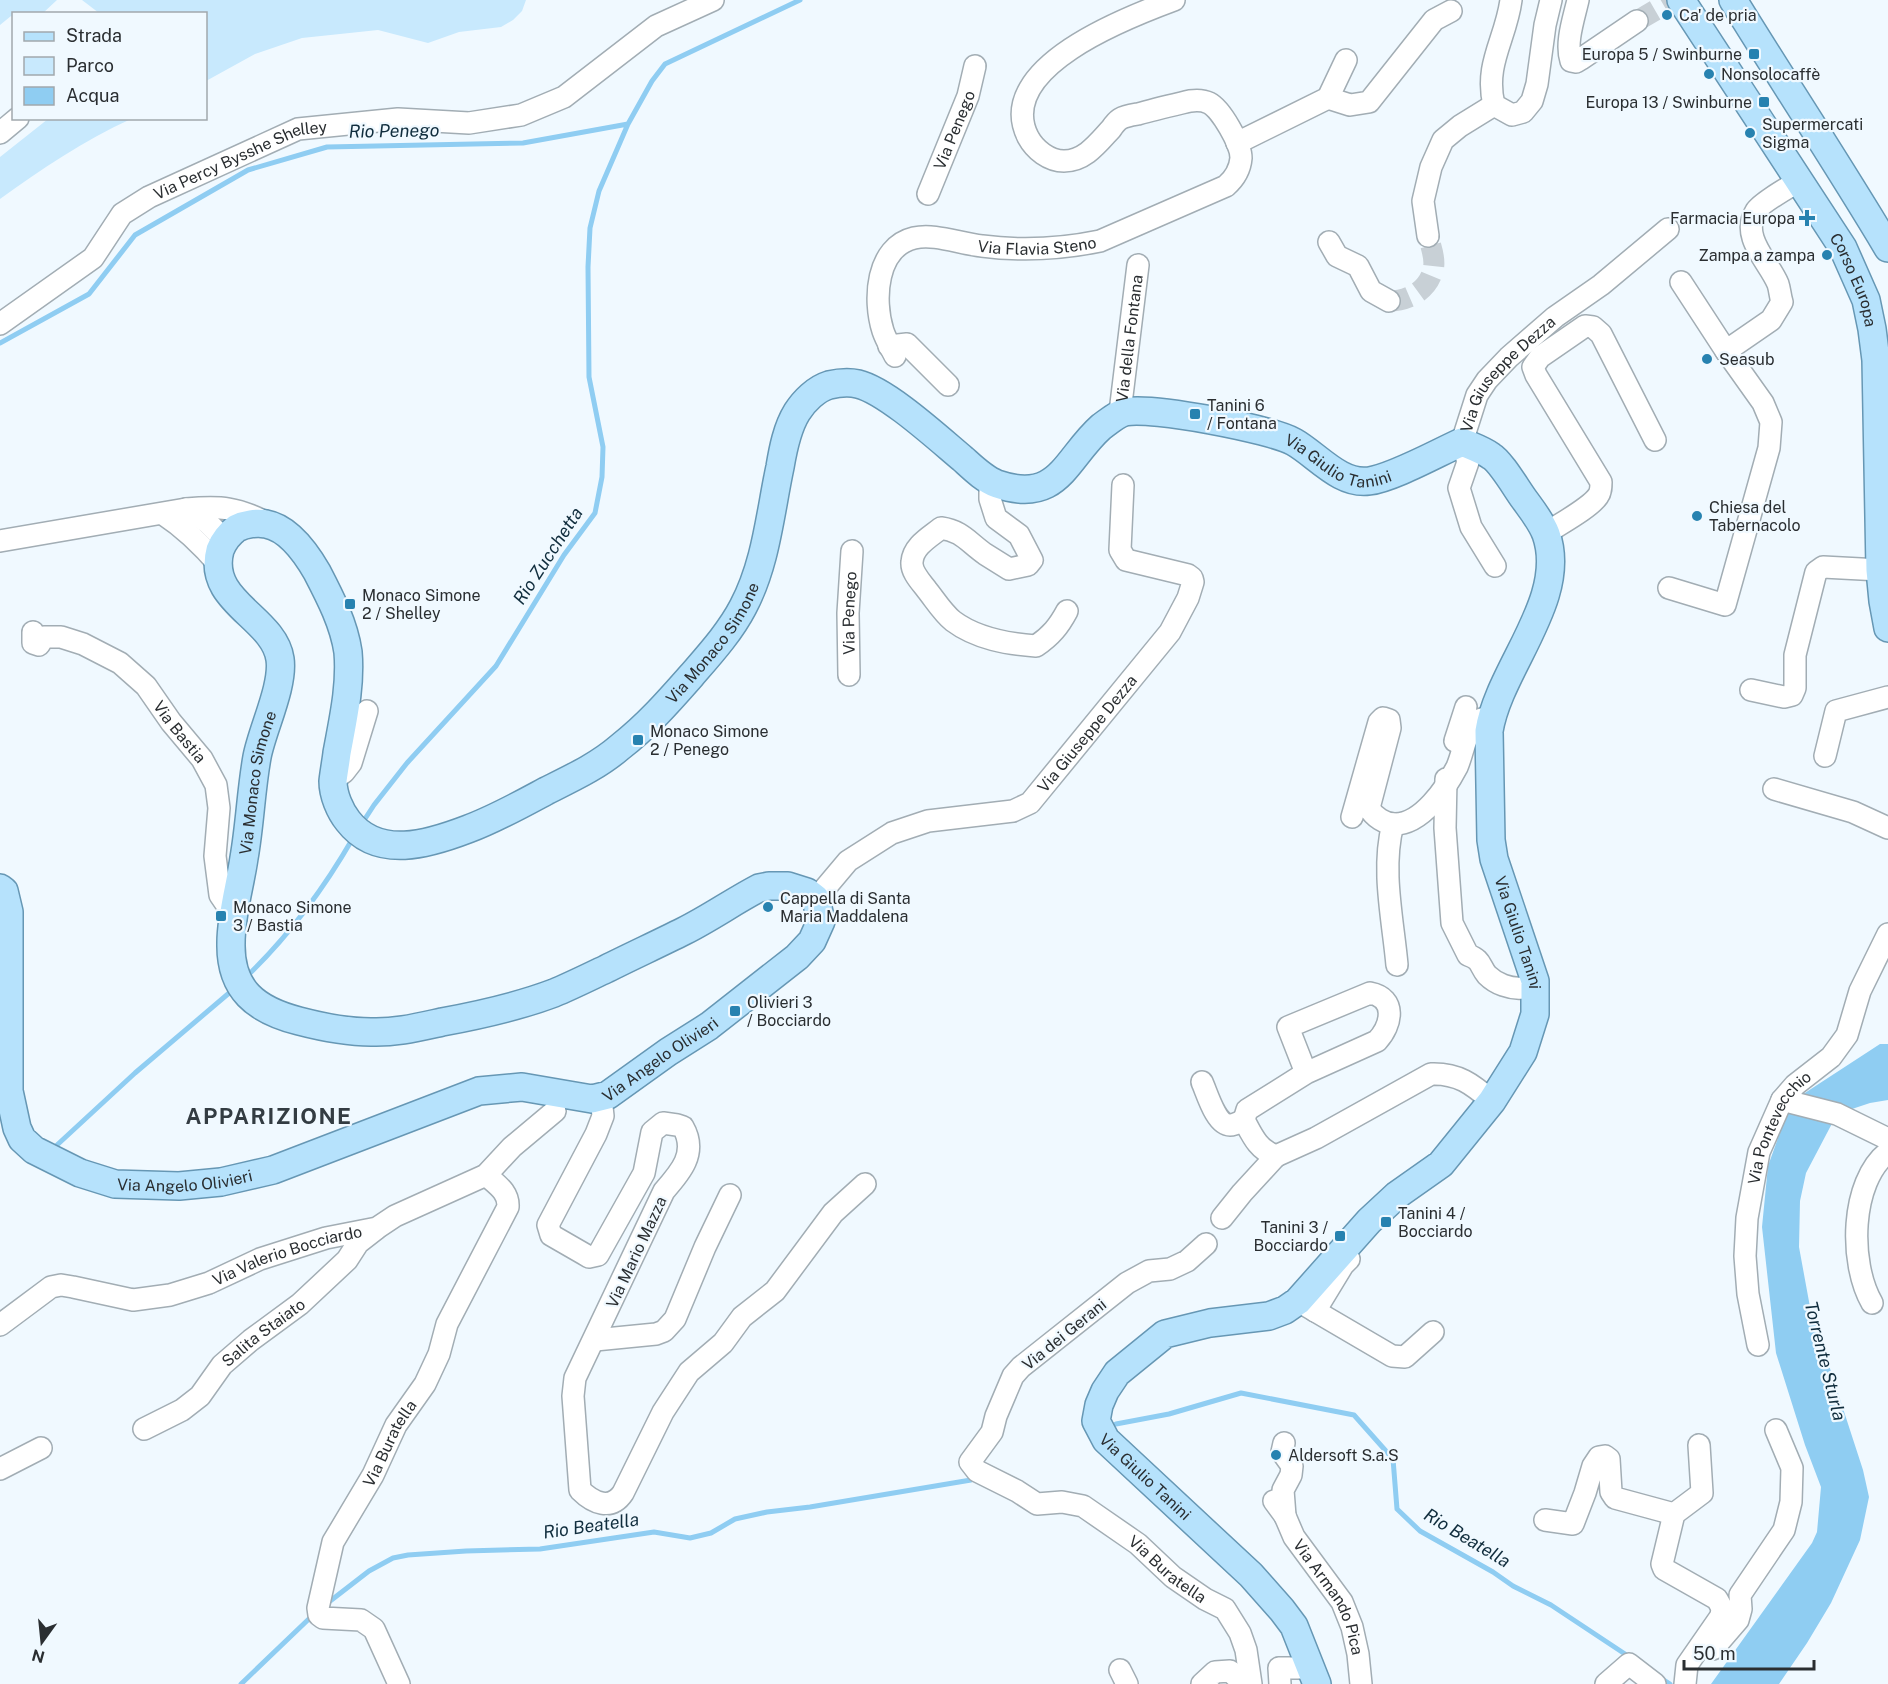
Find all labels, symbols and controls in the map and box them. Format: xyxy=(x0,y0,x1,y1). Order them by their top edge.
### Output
place label: Ca' de pria xyxy=(1679,6,1757,25)
marker: Ca' de pria xyxy=(1660,8,1674,22)
legend xyxy=(12,12,207,120)
text: Strada xyxy=(66,25,122,46)
place label: Europa 5 / Swinburne xyxy=(1582,45,1742,64)
marker: Europa 5 / Swinburne xyxy=(1747,47,1761,61)
text: Parco xyxy=(66,55,114,76)
place label: Nonsolocaffè xyxy=(1721,65,1820,84)
marker: Nonsolocaffè xyxy=(1702,67,1716,81)
text: Acqua xyxy=(66,85,119,106)
street label: Via Penego xyxy=(930,89,979,173)
place label: Europa 13 / Swinburne xyxy=(1585,93,1752,112)
marker: Europa 13 / Swinburne xyxy=(1757,95,1771,109)
place label: Supermercati Sigma xyxy=(1762,115,1863,152)
street label: Via Percy Bysshe Shelley xyxy=(151,117,328,204)
water label: Rio Penego xyxy=(348,119,440,142)
marker: Supermercati Sigma xyxy=(1743,126,1757,140)
place label: Farmacia Europa xyxy=(1670,209,1795,228)
marker: Farmacia Europa xyxy=(1800,211,1814,225)
street label: Corso Europa xyxy=(1826,230,1880,328)
street label: Via Flavia Steno xyxy=(977,233,1098,259)
place label: Zampa a zampa xyxy=(1698,246,1815,265)
marker: Zampa a zampa xyxy=(1820,248,1834,262)
street label: Via della Fontana xyxy=(1112,274,1147,403)
street label: Via Giuseppe Dezza xyxy=(1457,312,1559,435)
place label: Seasub xyxy=(1719,350,1774,369)
marker: Seasub xyxy=(1700,352,1714,366)
place label: Tanini 6 / Fontana xyxy=(1207,396,1277,433)
marker: Tanini 6 / Fontana xyxy=(1188,407,1202,421)
street label: Via Giulio Tanini xyxy=(1282,430,1394,492)
place label: Chiesa del Tabernacolo xyxy=(1709,498,1801,535)
water label: Rio Zucchetta xyxy=(508,503,587,608)
marker: Chiesa del Tabernacolo xyxy=(1690,509,1704,523)
street label: Via Penego xyxy=(839,571,861,655)
street label: Via Monaco Simone xyxy=(662,580,763,708)
place label: Monaco Simone 2 / Shelley xyxy=(362,586,481,623)
marker: Monaco Simone 2 / Shelley xyxy=(343,597,357,611)
street label: Via Giuseppe Dezza xyxy=(1034,671,1141,796)
street label: Via Bastia xyxy=(149,697,210,767)
street label: Via Monaco Simone xyxy=(236,709,280,856)
place label: Monaco Simone 2 / Penego xyxy=(650,722,769,759)
marker: Monaco Simone 2 / Penego xyxy=(631,733,645,747)
street label: Via Giulio Tanini xyxy=(1490,874,1545,989)
place label: Cappella di Santa Maria Maddalena xyxy=(780,889,911,926)
place label: Monaco Simone 3 / Bastia xyxy=(233,898,352,935)
marker: Cappella di Santa Maria Maddalena xyxy=(761,900,775,914)
marker: Monaco Simone 3 / Bastia xyxy=(214,909,228,923)
place label: Olivieri 3 / Bocciardo xyxy=(747,993,831,1030)
marker: Olivieri 3 / Bocciardo xyxy=(728,1004,742,1018)
street label: Via Angelo Olivieri xyxy=(599,1014,722,1106)
street label: Via Pontevecchio xyxy=(1744,1067,1815,1186)
district label: APPARIZIONE xyxy=(185,1103,353,1129)
street label: Via Angelo Olivieri xyxy=(117,1166,254,1196)
street label: Via Mario Mazza xyxy=(602,1193,671,1311)
place label: Tanini 4 / Bocciardo xyxy=(1398,1204,1473,1241)
marker: Tanini 4 / Bocciardo xyxy=(1379,1215,1393,1229)
place label: Tanini 3 / Bocciardo xyxy=(1253,1218,1328,1255)
street label: Via Valerio Bocciardo xyxy=(210,1222,364,1290)
marker: Tanini 3 / Bocciardo xyxy=(1333,1229,1347,1243)
street label: Salita Staiato xyxy=(218,1295,309,1371)
street label: Via dei Gerani xyxy=(1019,1295,1110,1374)
water label: Torrente Sturla xyxy=(1801,1299,1850,1423)
street label: Via Buratella xyxy=(359,1396,421,1490)
street label: Via Giulio Tanini xyxy=(1095,1430,1195,1524)
place label: Aldersoft S.a.S xyxy=(1288,1446,1399,1465)
marker: Aldersoft S.a.S xyxy=(1269,1448,1283,1462)
water label: Rio Beatella xyxy=(1420,1504,1514,1572)
water label: Rio Beatella xyxy=(542,1508,640,1543)
street label: Via Buratella xyxy=(1125,1532,1210,1607)
street label: Via Armando Pica xyxy=(1289,1536,1367,1657)
north arrow xyxy=(12,1612,72,1672)
scale bar xyxy=(1684,1633,1814,1671)
text: 50 m xyxy=(1693,1643,1736,1664)
text: N xyxy=(30,1645,47,1667)

